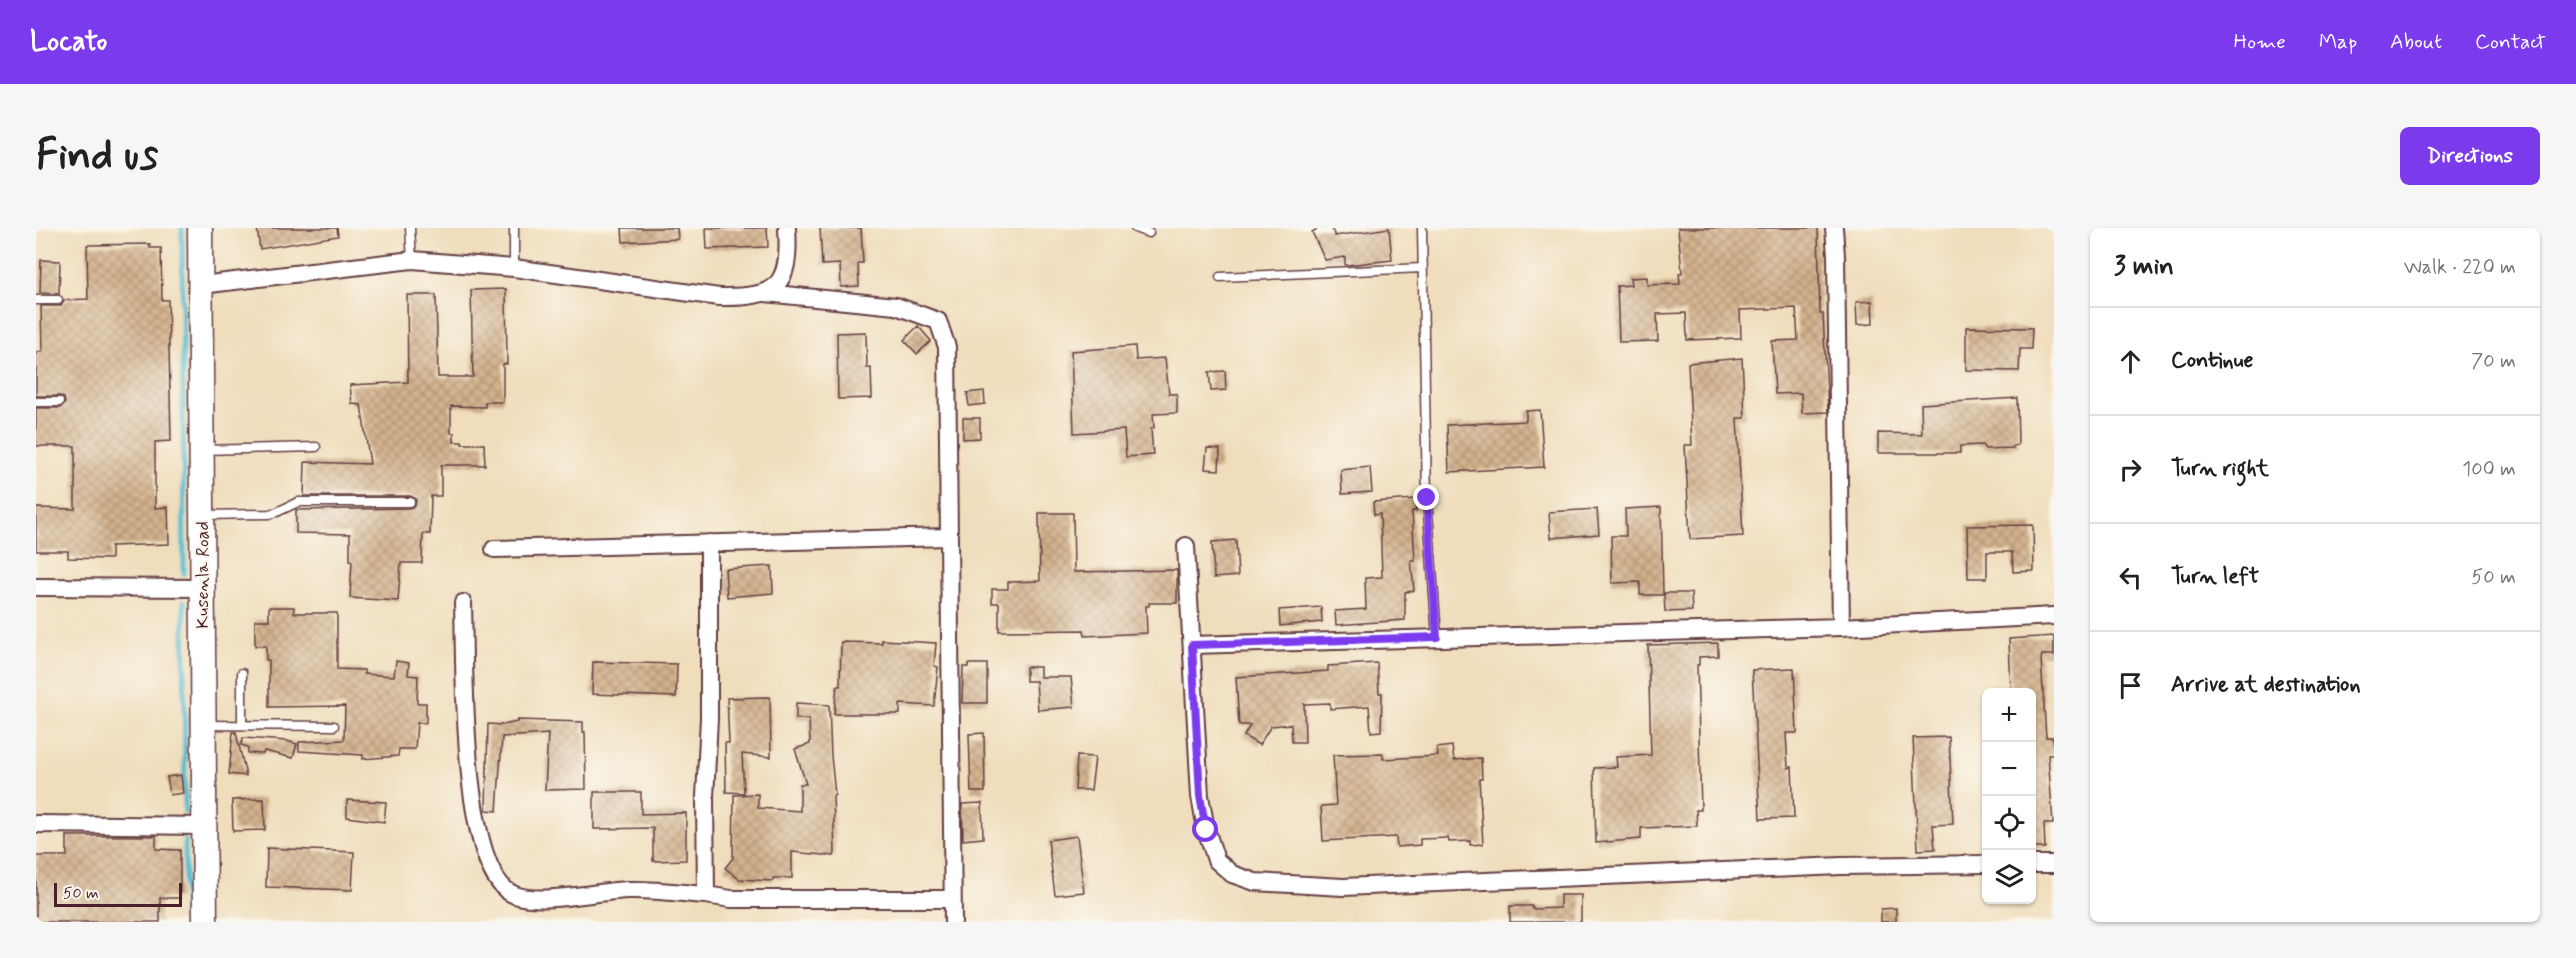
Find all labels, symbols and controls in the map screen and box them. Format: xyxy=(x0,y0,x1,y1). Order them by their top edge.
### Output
text: Locato xyxy=(30,24,107,61)
text: Home xyxy=(2234,28,2286,56)
text: Map xyxy=(2319,28,2357,56)
text: About xyxy=(2390,28,2442,56)
text: Contact xyxy=(2475,28,2546,56)
button: Directions xyxy=(2400,127,2540,185)
text: Find us xyxy=(36,129,158,184)
text: 3 min xyxy=(2114,250,2174,284)
text: Walk · 220 m xyxy=(2404,254,2516,281)
icon: ahead xyxy=(2114,345,2147,378)
text: Continue xyxy=(2171,347,2253,375)
text: 70 m xyxy=(2471,348,2516,375)
icon: right xyxy=(2114,453,2147,486)
text: Turn right xyxy=(2171,455,2269,483)
text: 100 m xyxy=(2462,456,2516,483)
route end xyxy=(1413,484,1439,510)
street label: Kusenla Road xyxy=(191,521,215,629)
icon: left xyxy=(2114,561,2147,594)
text: Turn left xyxy=(2171,563,2259,591)
text: 50 m xyxy=(2471,564,2516,591)
icon: arrive xyxy=(2114,669,2147,702)
text: Arrive at destination xyxy=(2171,671,2361,699)
map controls xyxy=(1982,688,2036,904)
button: + xyxy=(1982,688,2036,742)
button: − xyxy=(1982,742,2036,796)
button: locate xyxy=(1982,796,2036,850)
route start xyxy=(1192,816,1218,842)
button: layers xyxy=(1982,850,2036,904)
scale bar xyxy=(54,880,182,908)
text: 50 m xyxy=(63,883,99,904)

